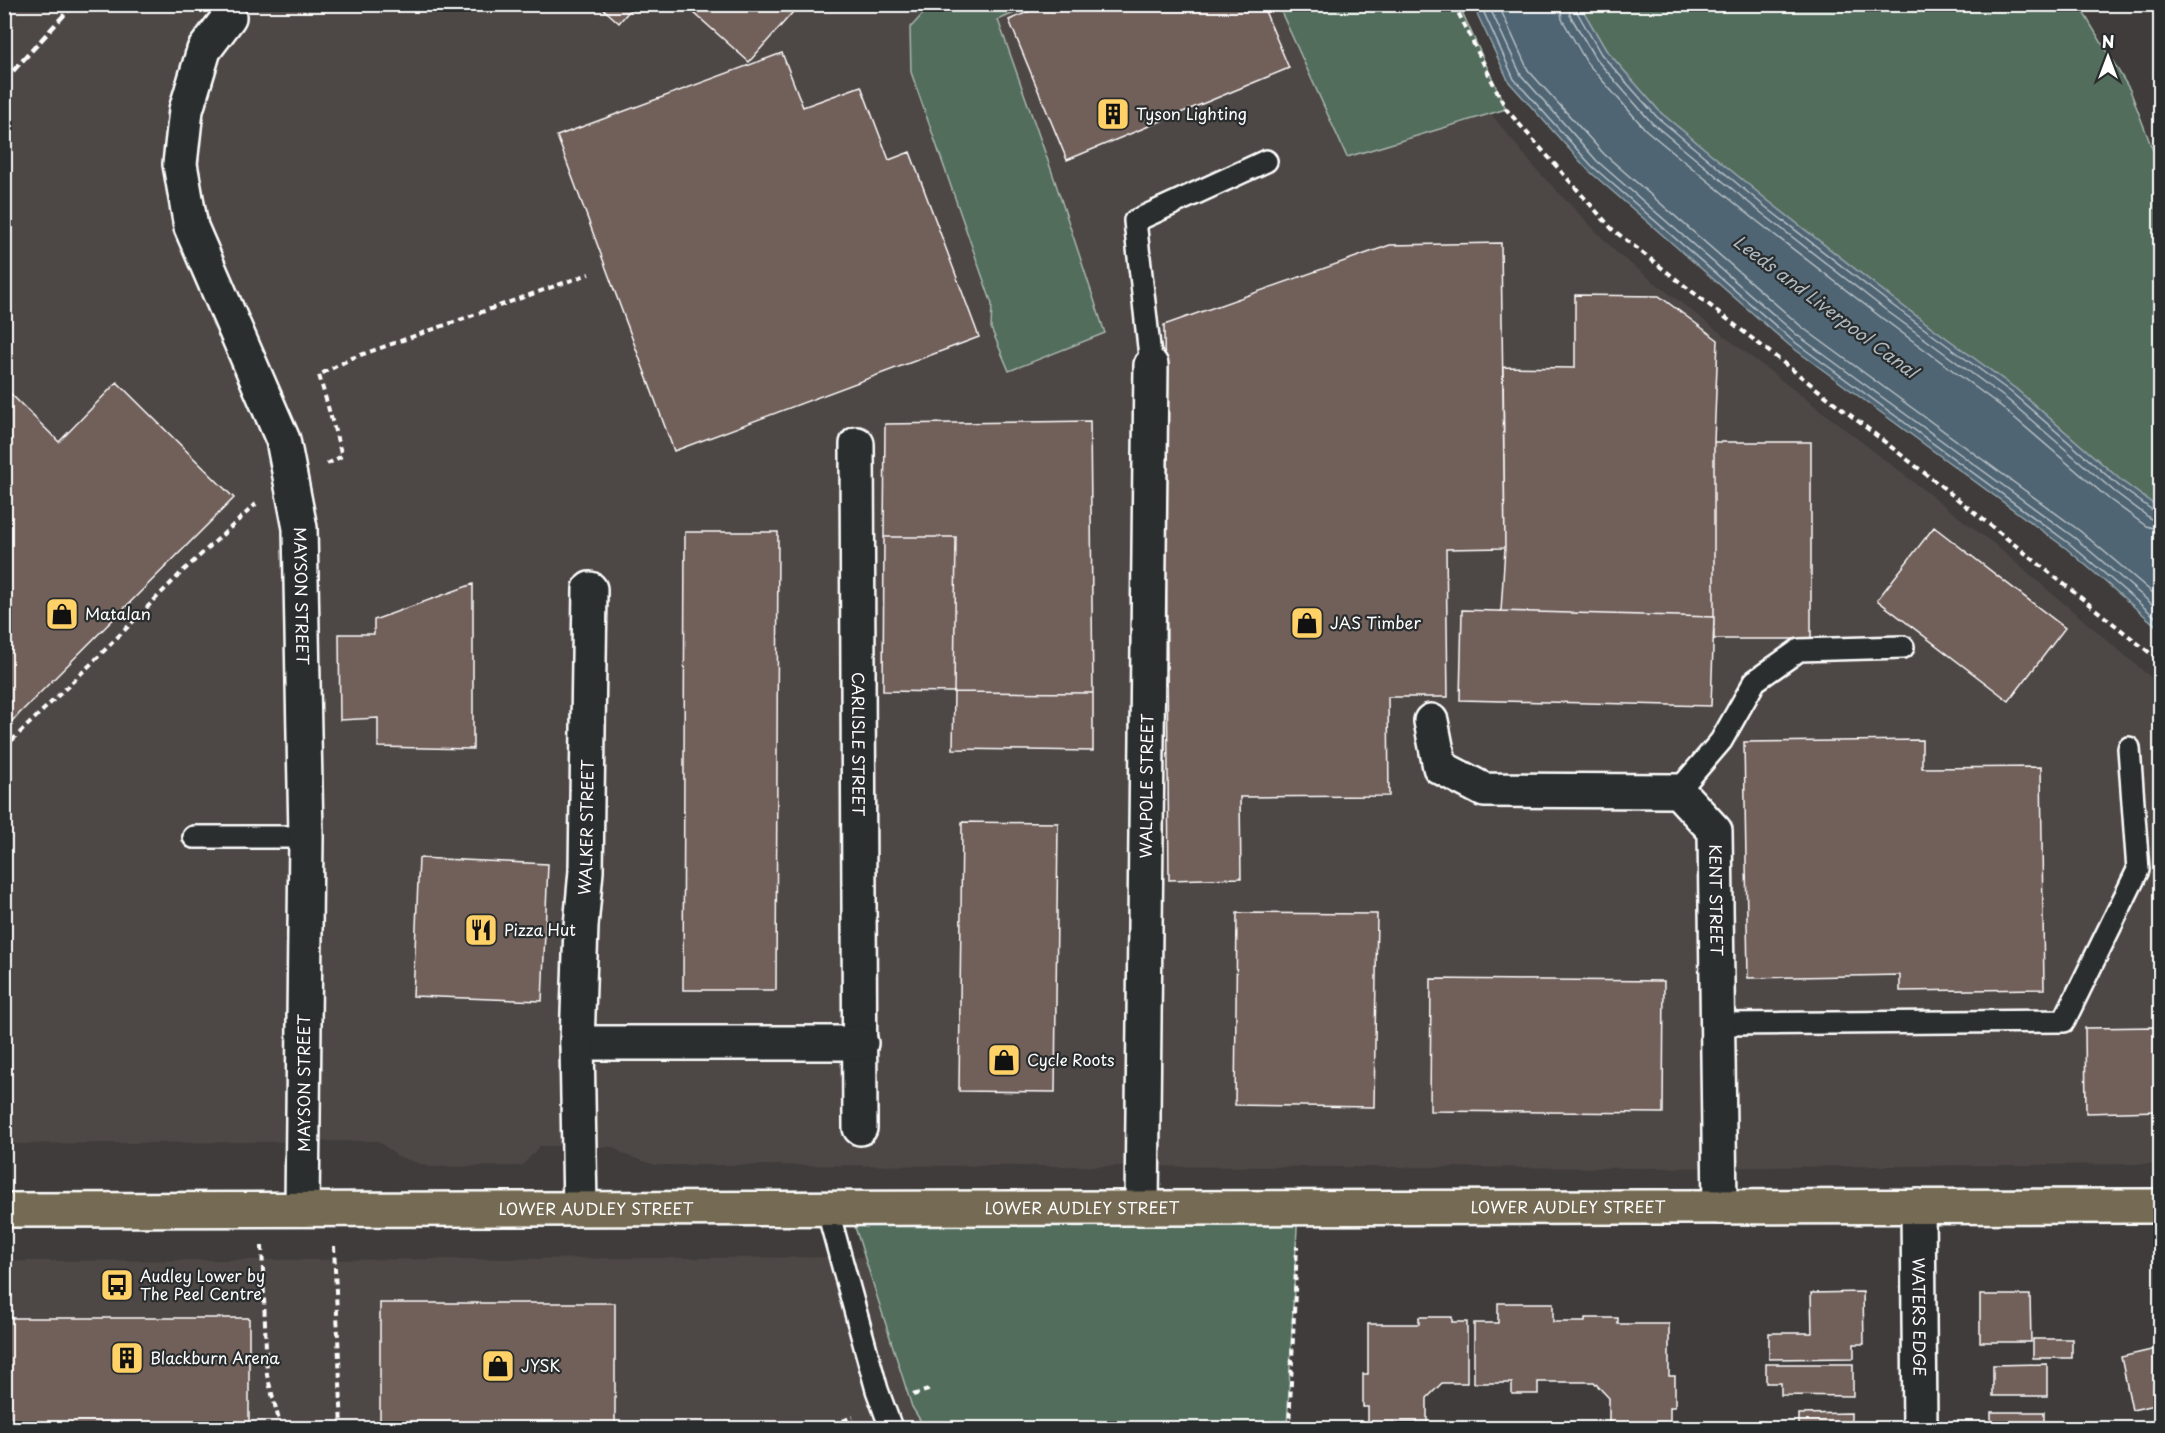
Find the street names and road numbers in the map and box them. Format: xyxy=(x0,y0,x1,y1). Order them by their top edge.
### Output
street label: MAYSON STREET xyxy=(289,527,316,665)
street label: CARLISLE STREET xyxy=(847,672,872,816)
street label: WALPOLE STREET xyxy=(1133,713,1158,858)
street label: WALKER STREET xyxy=(571,759,599,896)
street label: KENT STREET xyxy=(1704,844,1730,956)
street label: MAYSON STREET xyxy=(291,1014,315,1152)
street label: LOWER AUDLEY STREET xyxy=(1470,1194,1666,1218)
street label: LOWER AUDLEY STREET xyxy=(984,1195,1180,1219)
street label: LOWER AUDLEY STREET xyxy=(498,1196,694,1220)
street label: WATERS EDGE xyxy=(1907,1257,1933,1377)

